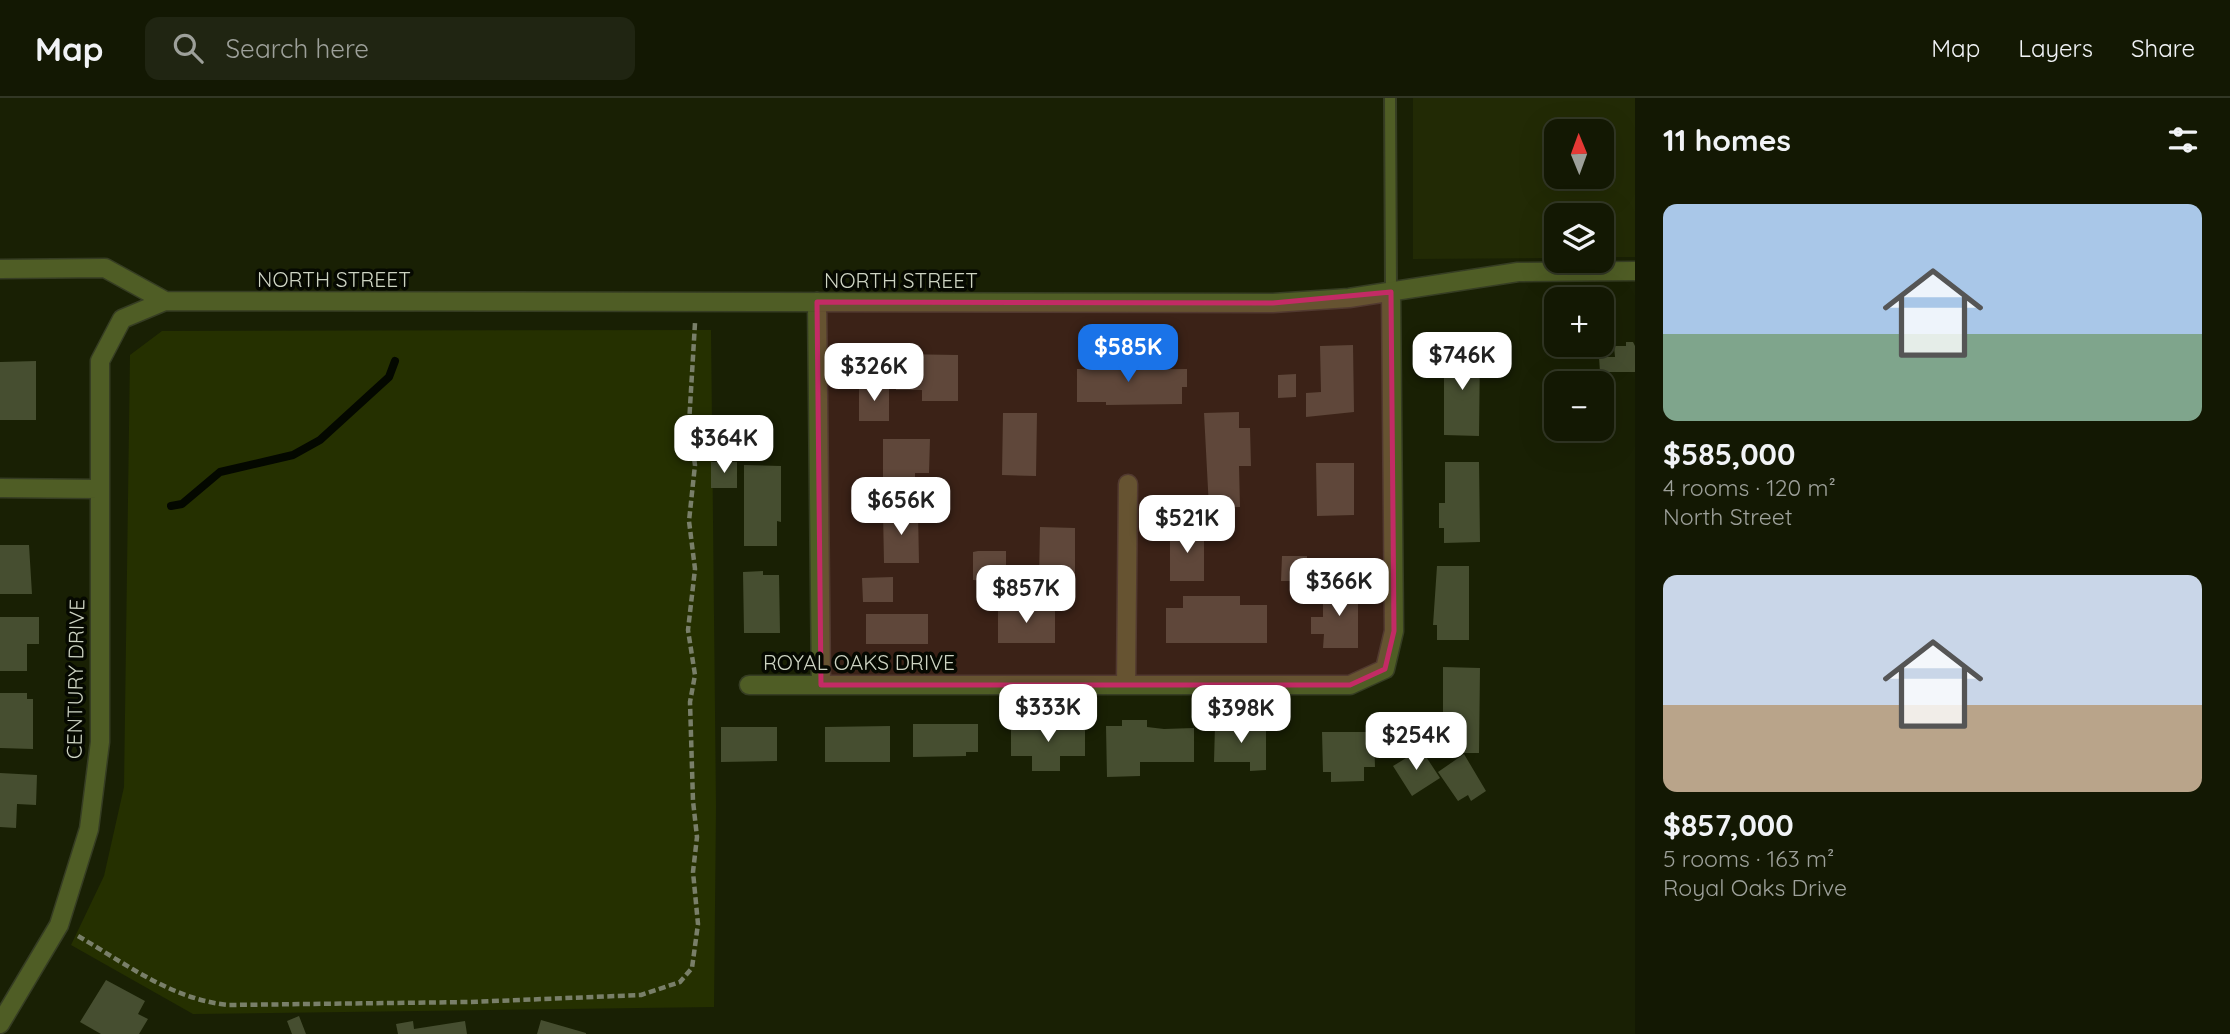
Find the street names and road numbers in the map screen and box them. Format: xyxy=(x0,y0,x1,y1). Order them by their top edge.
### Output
street label: NORTH STREET xyxy=(257,266,411,292)
street label: NORTH STREET xyxy=(824,267,978,293)
street label: CENTURY DRIVE xyxy=(61,599,89,759)
street label: ROYAL OAKS DRIVE xyxy=(763,649,955,675)

